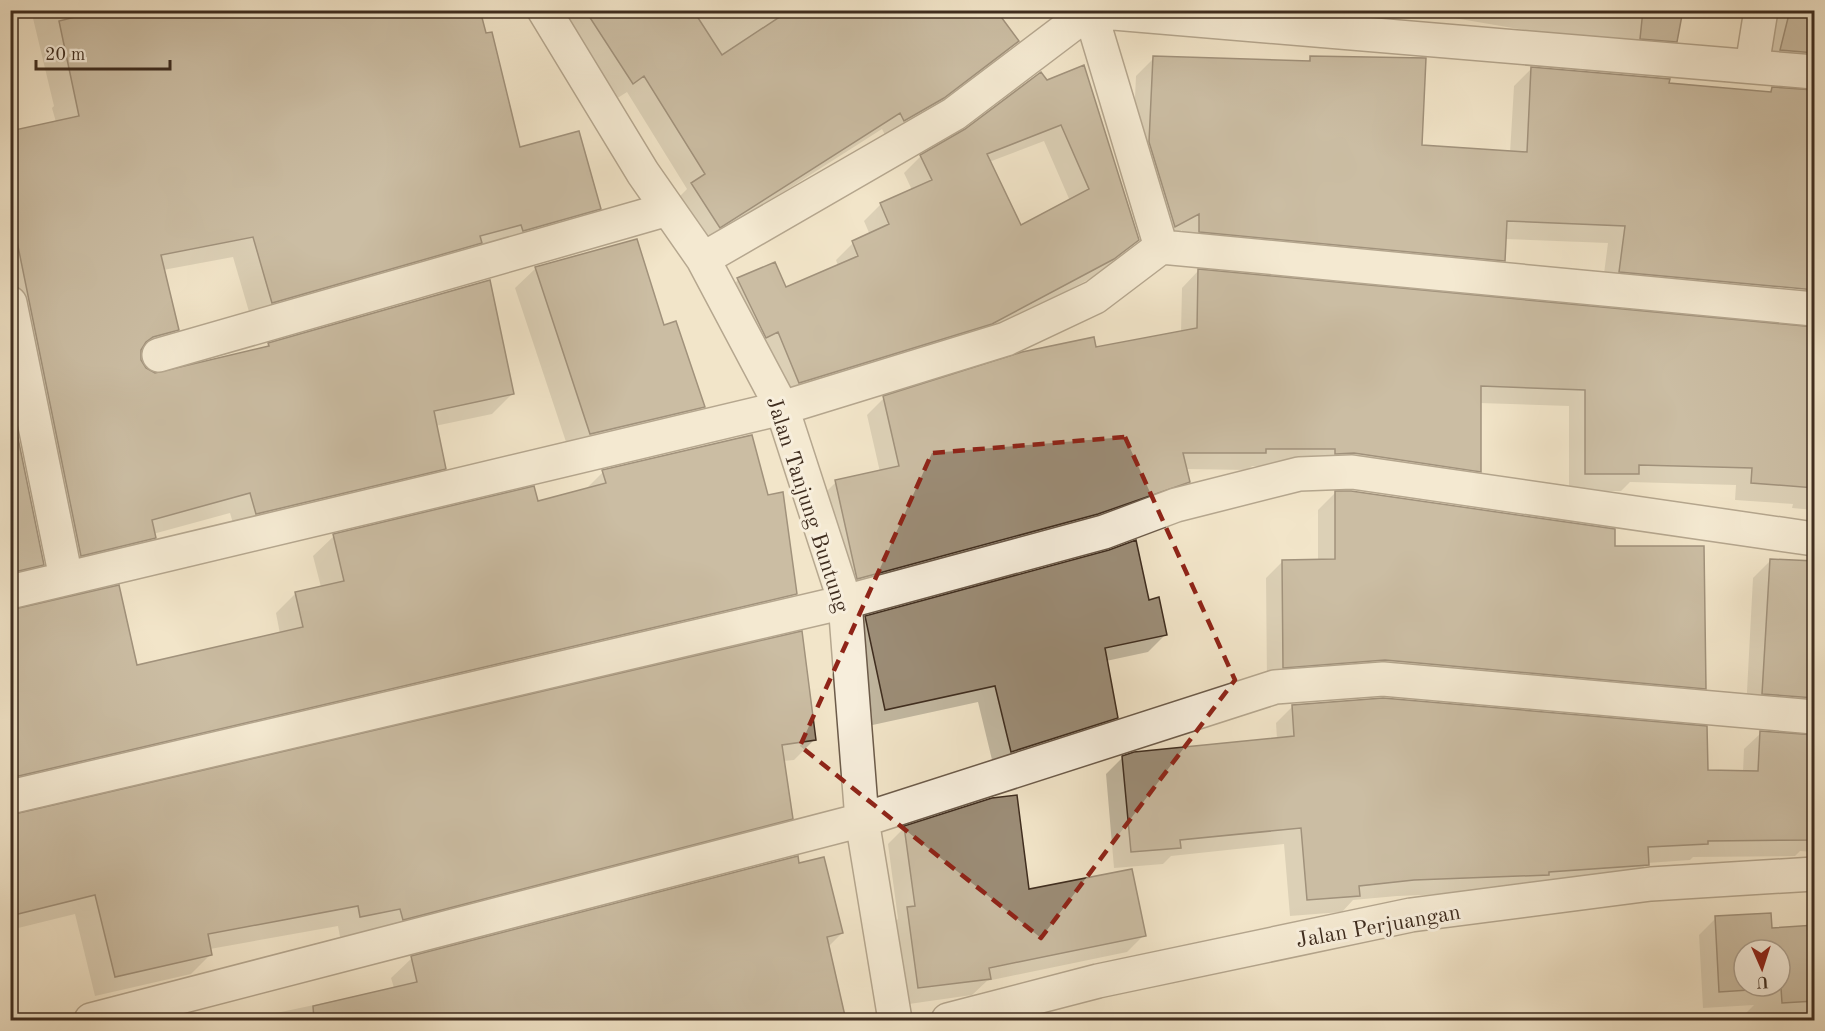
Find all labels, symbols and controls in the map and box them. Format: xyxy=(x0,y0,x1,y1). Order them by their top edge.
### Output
scale bar xyxy=(36,33,170,71)
text: 20 m xyxy=(45,46,85,64)
street label: Jalan Tanjung Buntung xyxy=(762,394,852,615)
street label: Jalan Perjuangan xyxy=(1294,902,1462,952)
north arrow xyxy=(1732,938,1792,998)
text: U xyxy=(1756,973,1769,989)

